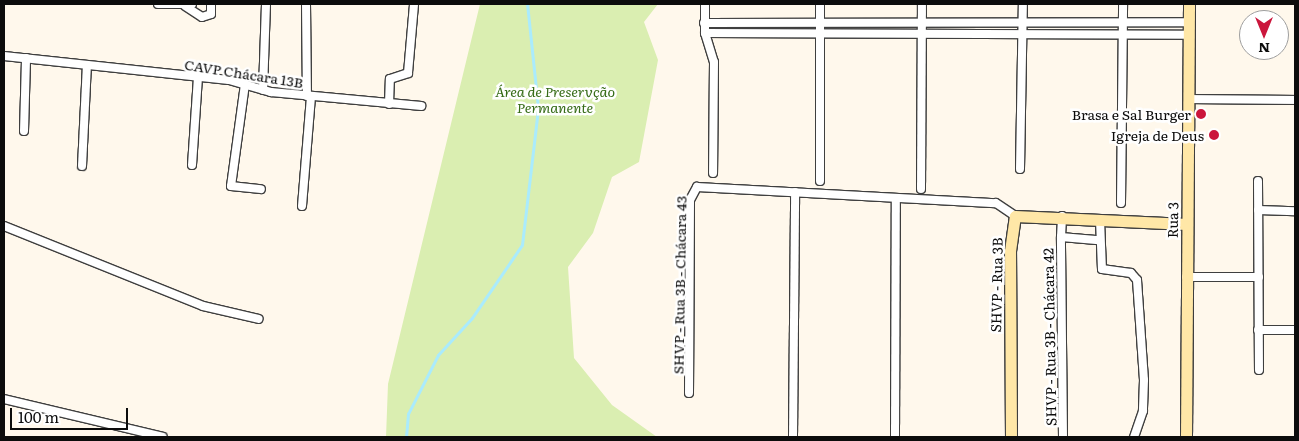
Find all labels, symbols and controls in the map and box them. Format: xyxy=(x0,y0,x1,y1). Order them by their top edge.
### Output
north arrow xyxy=(1239,10,1289,60)
text: N xyxy=(1258,39,1270,59)
street label: CAVP Chácara 13B xyxy=(183,55,305,91)
park label: Área de Preservção Permanente xyxy=(495,83,615,115)
place label: Brasa e Sal Burger xyxy=(1072,106,1191,122)
marker: Brasa e Sal Burger xyxy=(1195,108,1207,120)
place label: Igreja de Deus xyxy=(1111,127,1204,143)
marker: Igreja de Deus xyxy=(1208,129,1220,141)
street label: SHVP - Rua 3B - Chácara 43 xyxy=(669,196,689,374)
street label: Rua 3 xyxy=(1163,202,1181,238)
street label: SHVP - Rua 3B xyxy=(987,237,1005,333)
street label: SHVP - Rua 3B - Chácara 42 xyxy=(1039,248,1059,426)
scale bar xyxy=(12,398,130,430)
text: 100 m xyxy=(18,405,59,428)

